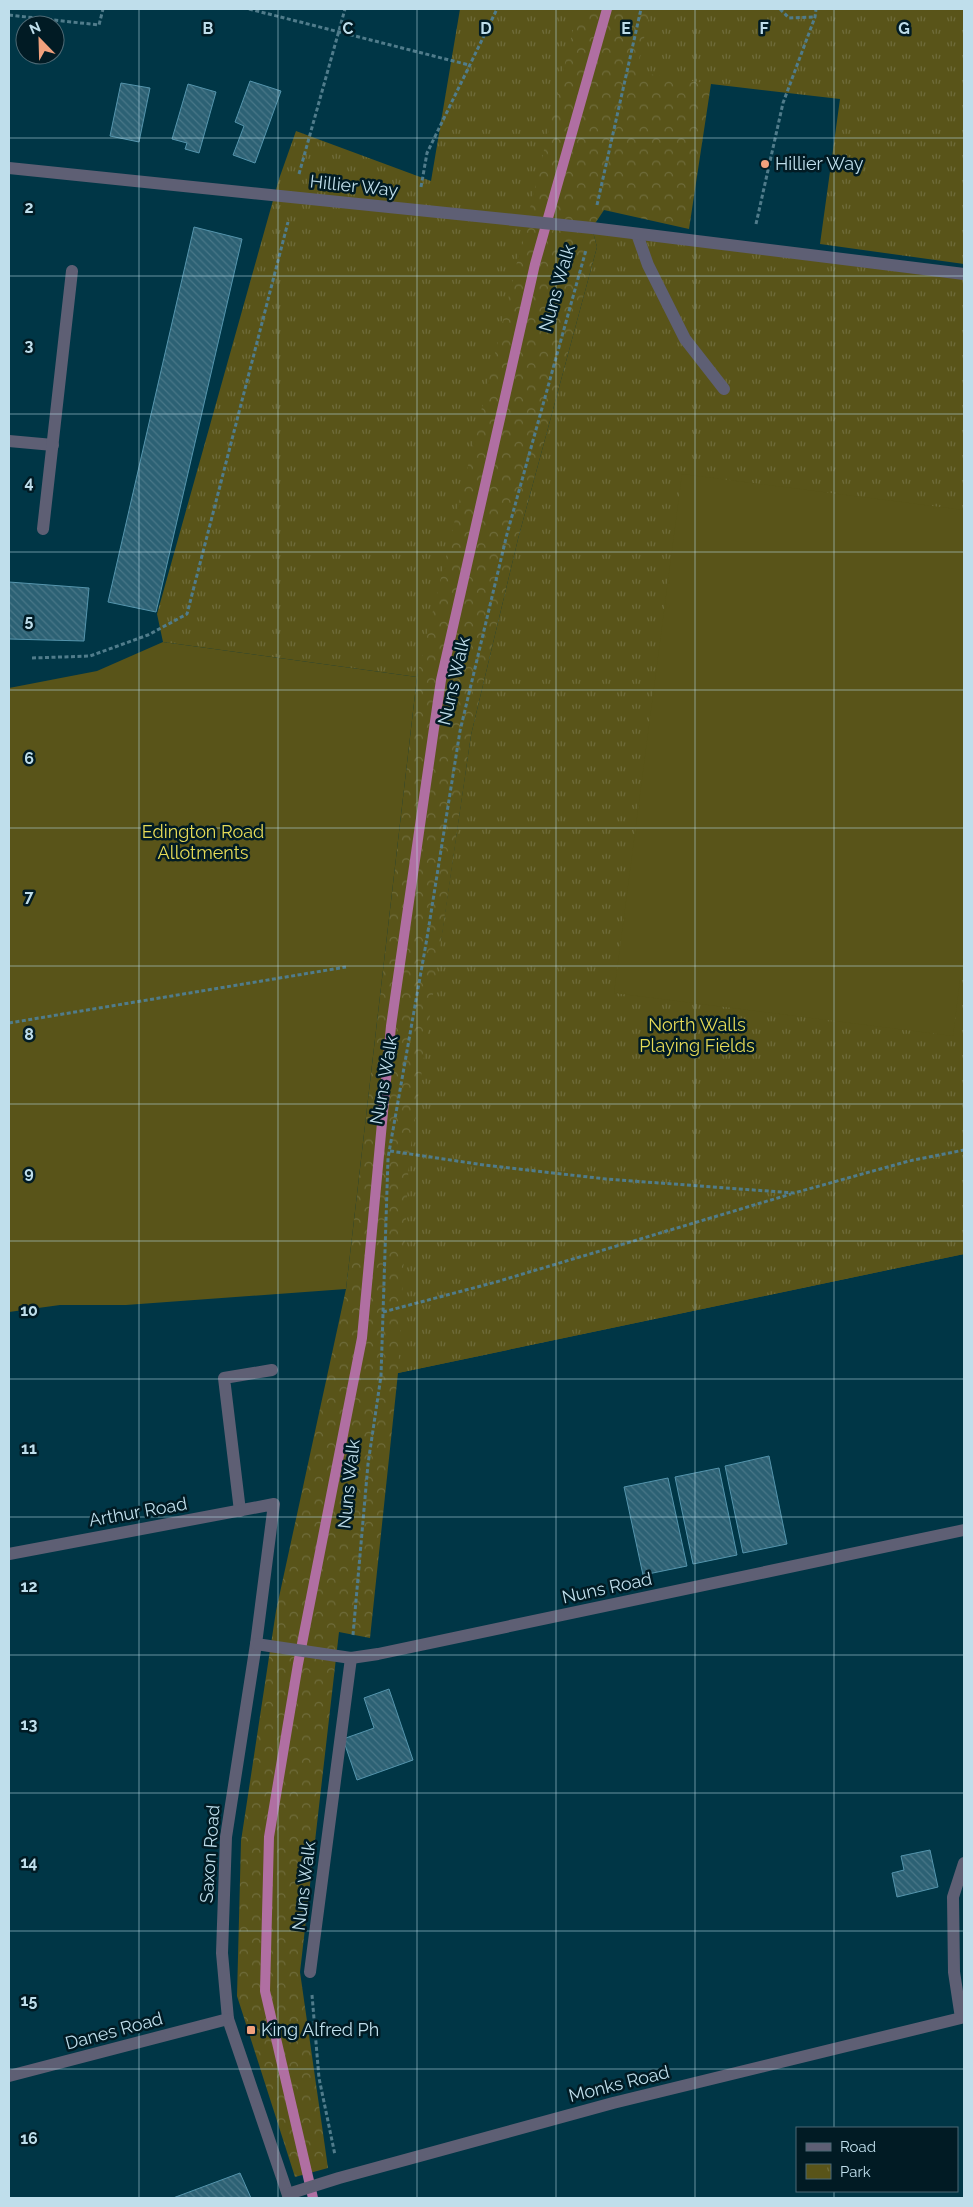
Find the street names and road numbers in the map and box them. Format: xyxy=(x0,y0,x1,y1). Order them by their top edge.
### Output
street label: Hillier Way xyxy=(309,170,399,201)
street label: Nuns Walk xyxy=(534,241,579,334)
street label: Nuns Walk xyxy=(433,634,474,727)
street label: Nuns Walk xyxy=(365,1033,402,1126)
street label: Nuns Walk xyxy=(333,1438,364,1530)
street label: Arthur Road xyxy=(87,1493,189,1530)
street label: Nuns Road xyxy=(560,1568,654,1607)
street label: Saxon Road xyxy=(196,1804,223,1904)
street label: Nuns Walk xyxy=(288,1840,319,1932)
street label: Danes Road xyxy=(63,2007,165,2054)
street label: Monks Road xyxy=(566,2061,671,2106)

